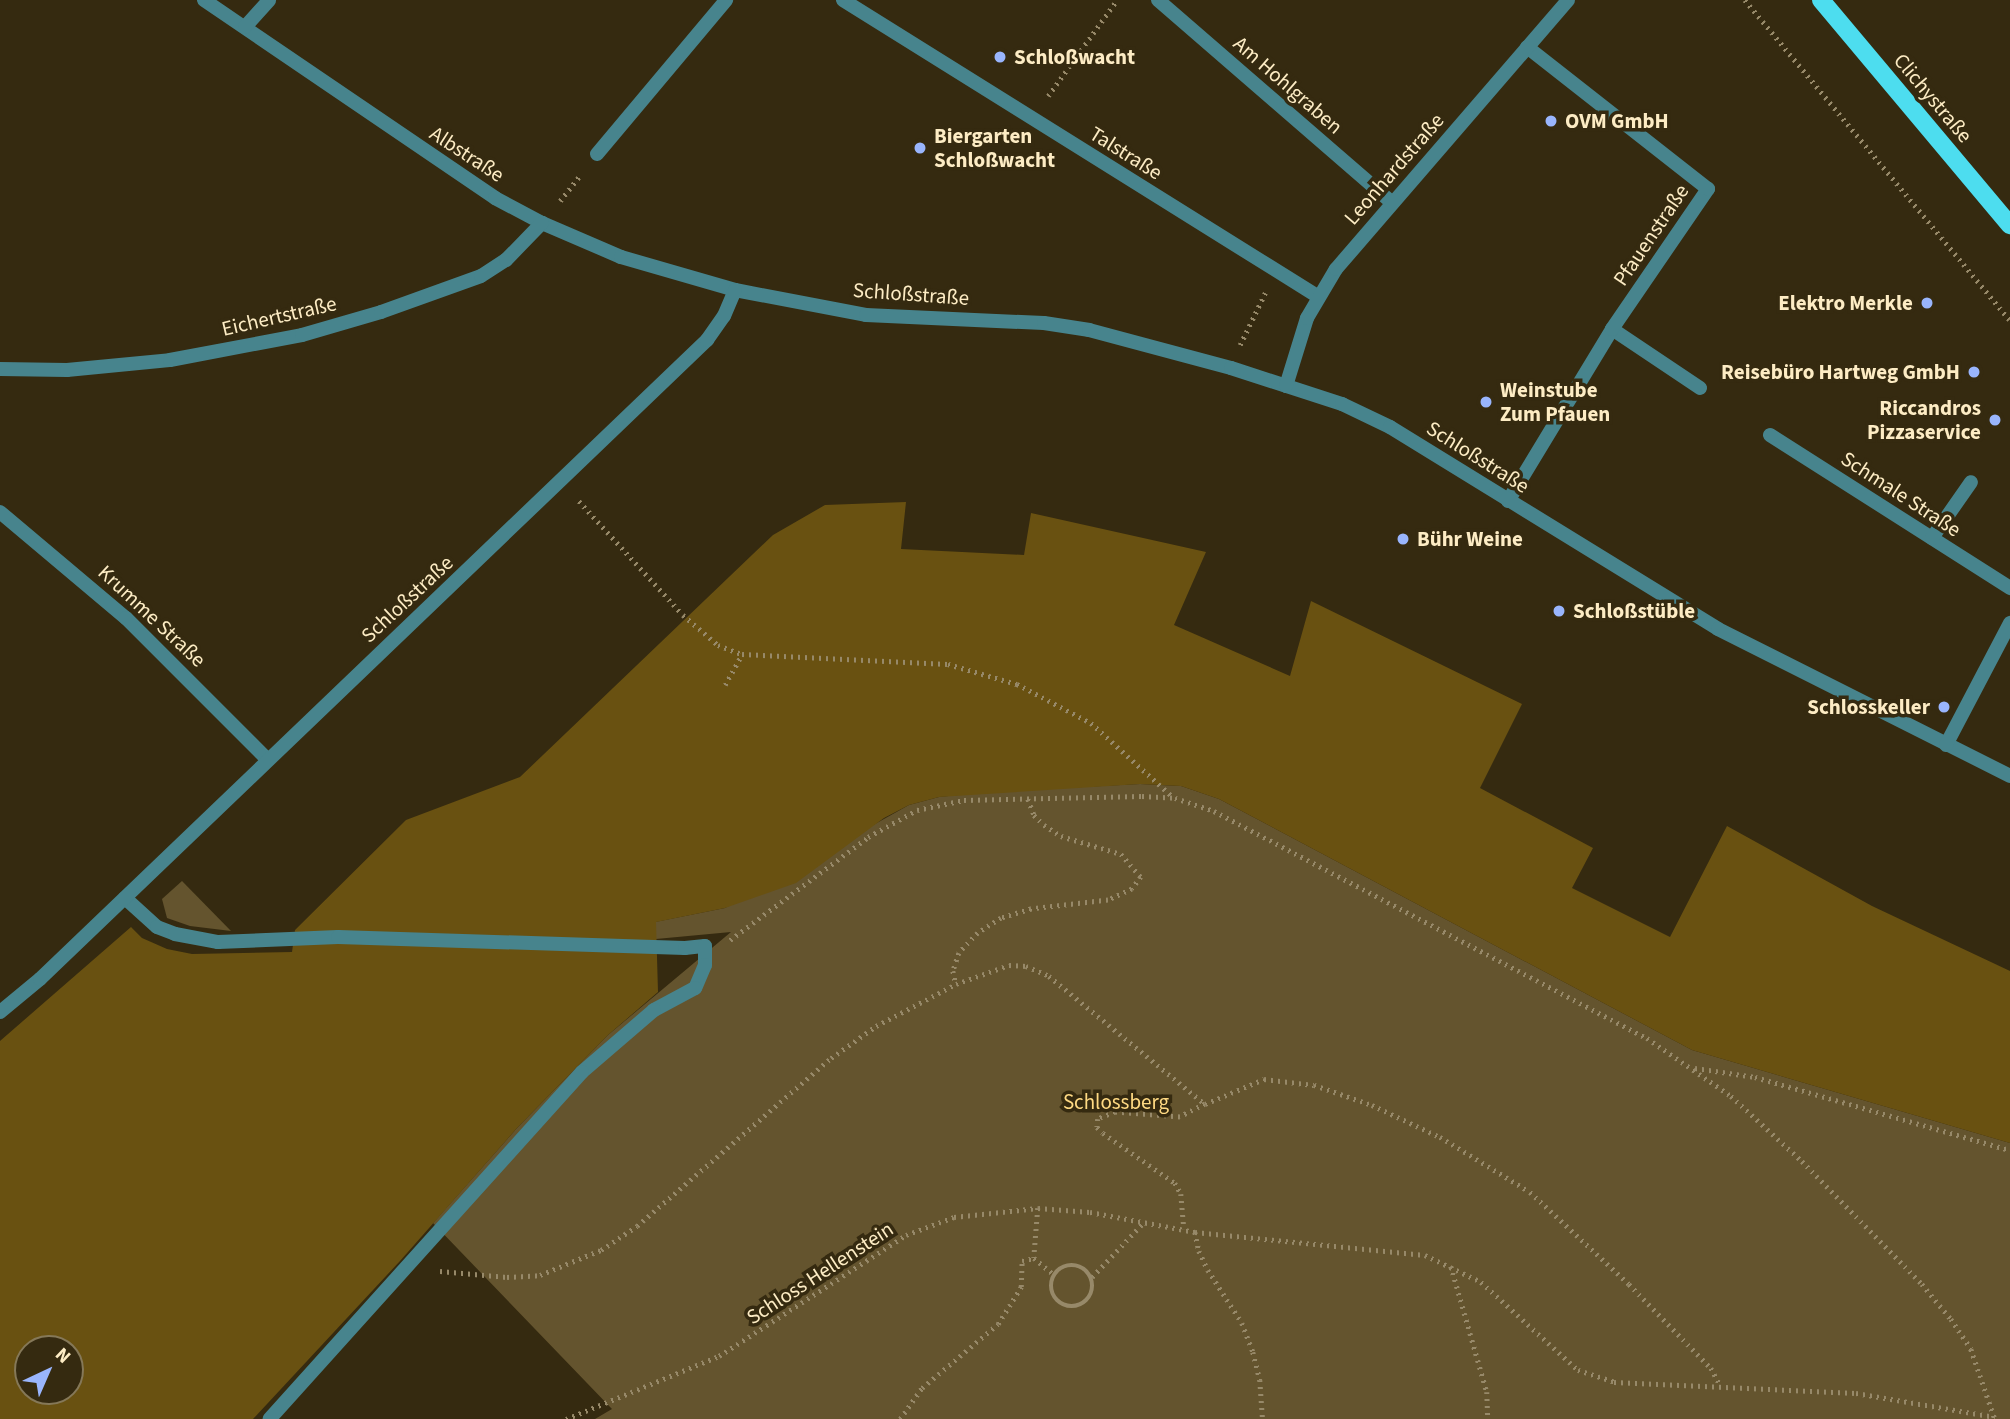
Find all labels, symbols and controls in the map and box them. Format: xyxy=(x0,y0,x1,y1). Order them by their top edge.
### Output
street label: Am Hohlgraben xyxy=(1228,31,1348,139)
place label: Schloßwacht xyxy=(1014,44,1135,70)
street label: Clichystraße xyxy=(1888,48,1978,148)
marker: Schloßwacht xyxy=(992,49,1008,65)
street label: Leonhardstraße xyxy=(1339,108,1449,230)
place label: OVM GmbH xyxy=(1565,108,1669,134)
marker: OVM GmbH xyxy=(1543,113,1559,129)
street label: Albstraße xyxy=(425,121,509,187)
street label: Talstraße xyxy=(1085,121,1167,185)
place label: Biergarten Schloßwacht xyxy=(934,123,1055,173)
marker: Biergarten Schloßwacht xyxy=(912,140,928,156)
street label: Pfauenstraße xyxy=(1608,180,1694,290)
street label: Schloßstraße xyxy=(852,277,970,311)
place label: Elektro Merkle xyxy=(1778,290,1913,316)
street label: Eichertstraße xyxy=(219,291,339,341)
marker: Elektro Merkle xyxy=(1919,295,1935,311)
place label: Reisebüro Hartweg GmbH xyxy=(1721,359,1960,385)
marker: Reisebüro Hartweg GmbH xyxy=(1966,364,1982,380)
place label: Weinstube Zum Pfauen xyxy=(1500,377,1610,427)
marker: Weinstube Zum Pfauen xyxy=(1478,394,1494,410)
place label: Riccandros Pizzaservice xyxy=(1867,395,1981,445)
marker: Riccandros Pizzaservice xyxy=(1987,412,2003,428)
street label: Schloßstraße xyxy=(1422,415,1534,499)
street label: Schmale Straße xyxy=(1836,446,1966,542)
place label: Bühr Weine xyxy=(1417,526,1523,552)
marker: Bühr Weine xyxy=(1395,531,1411,547)
street label: Schloßstraße xyxy=(356,550,458,648)
street label: Krumme Straße xyxy=(93,560,211,672)
place label: Schloßstüble xyxy=(1573,598,1695,624)
marker: Schloßstüble xyxy=(1551,603,1567,619)
place label: Schlosskeller xyxy=(1807,694,1930,720)
marker: Schlosskeller xyxy=(1936,699,1952,715)
park label: Schlossberg xyxy=(1063,1089,1169,1115)
street label: Schloss Hellenstein xyxy=(742,1216,898,1330)
north arrow xyxy=(14,1335,84,1405)
text: N xyxy=(49,1342,76,1370)

